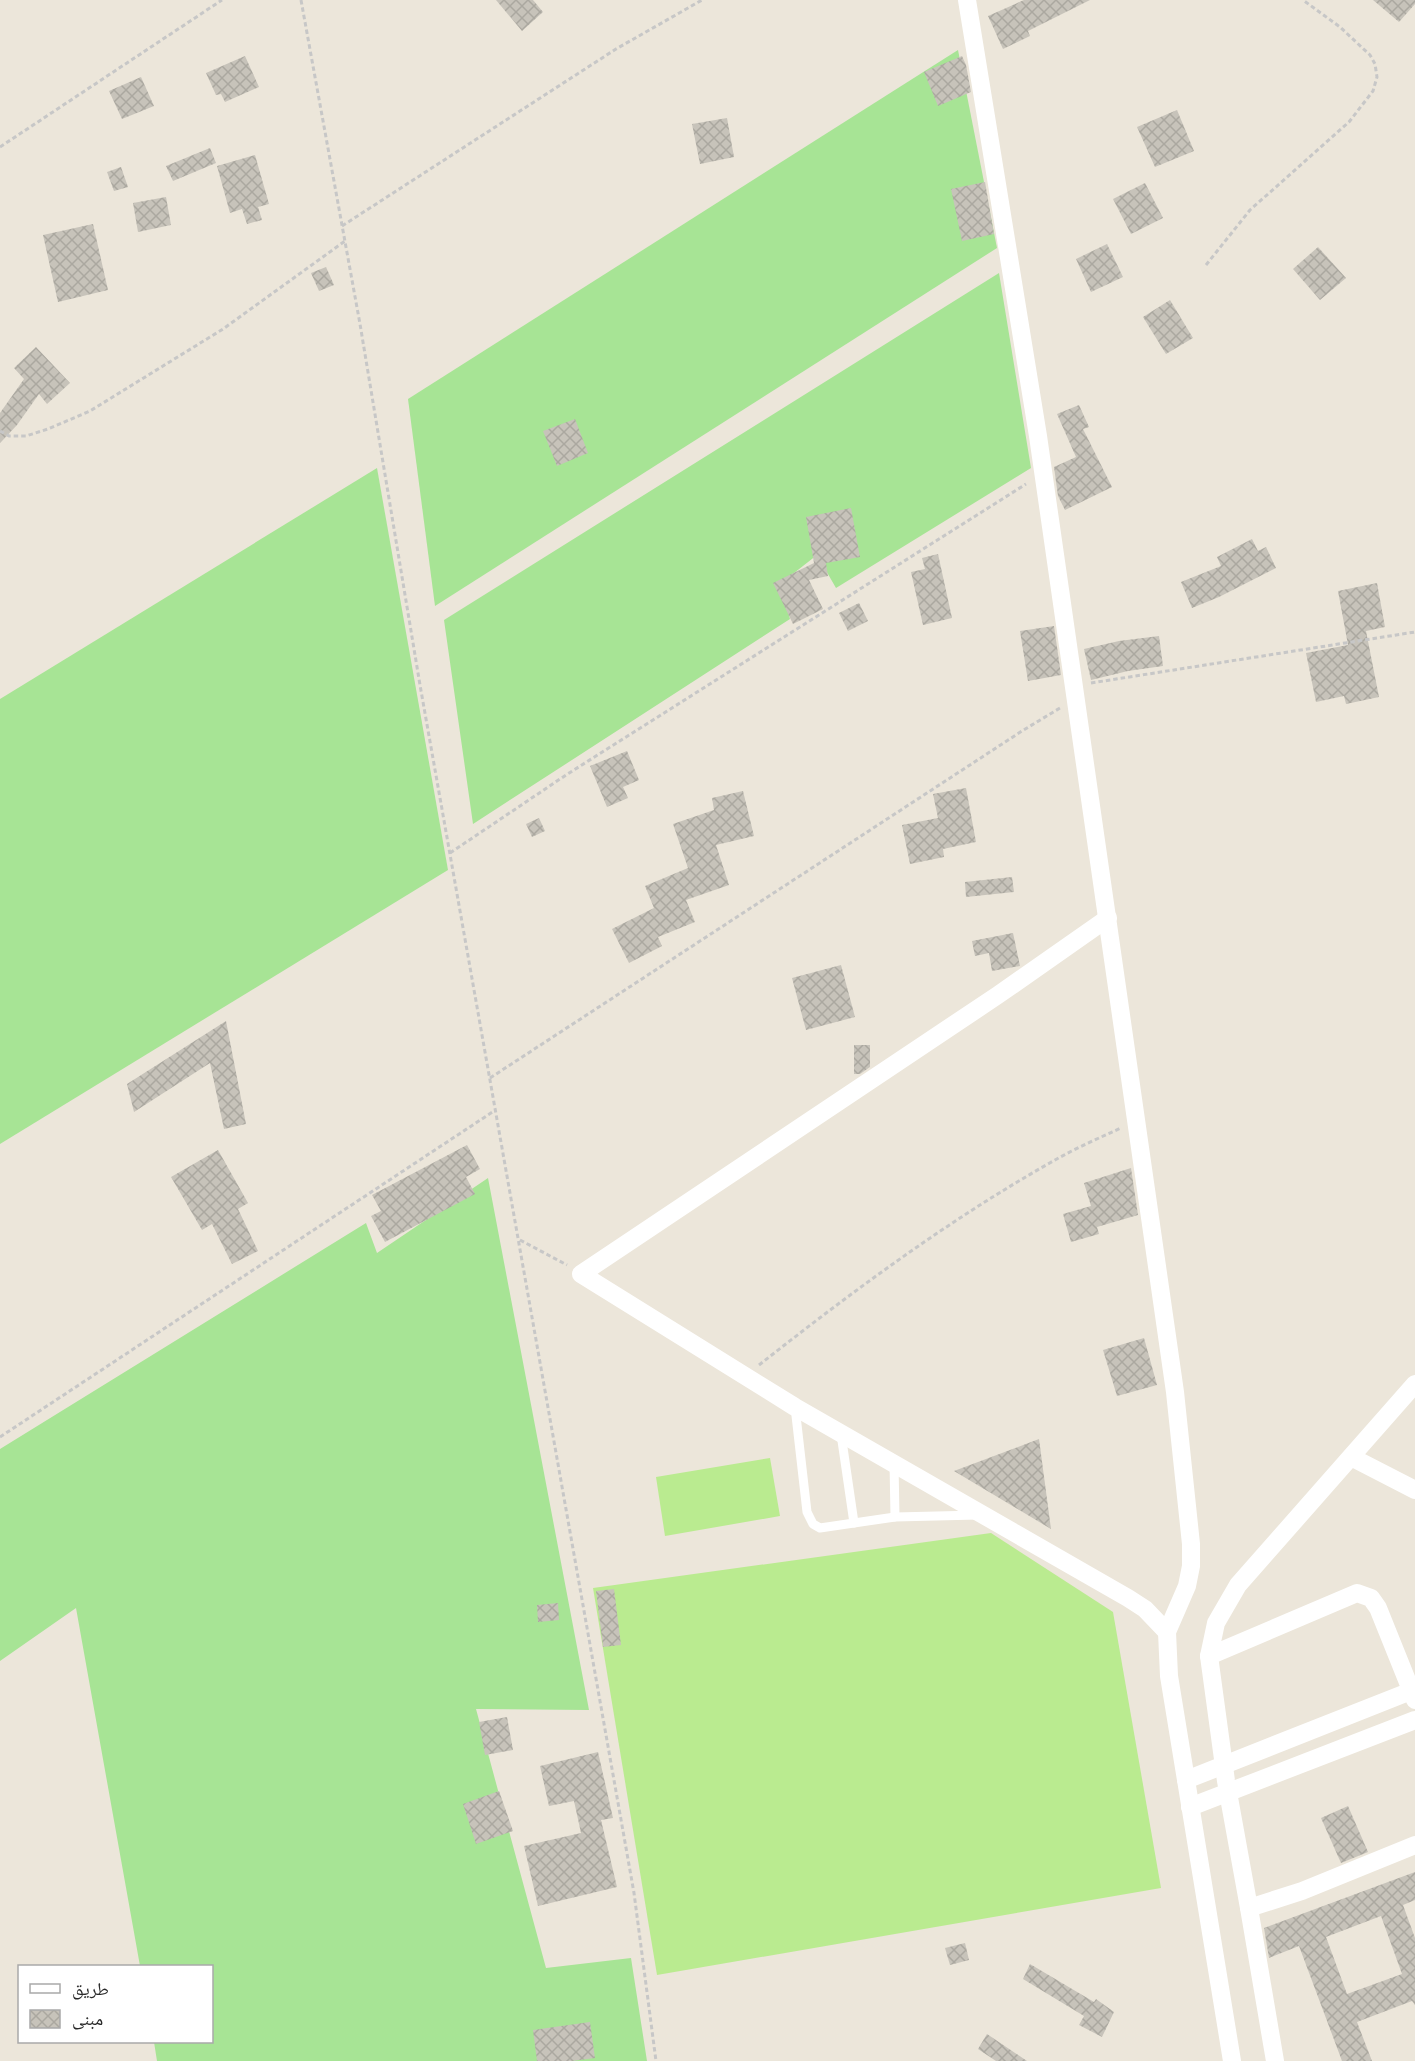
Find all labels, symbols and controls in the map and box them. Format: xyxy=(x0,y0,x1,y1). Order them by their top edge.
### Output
legend xyxy=(18,1965,213,2043)
text: طريق xyxy=(72,1976,109,2002)
text: مبنى xyxy=(72,2006,103,2032)

